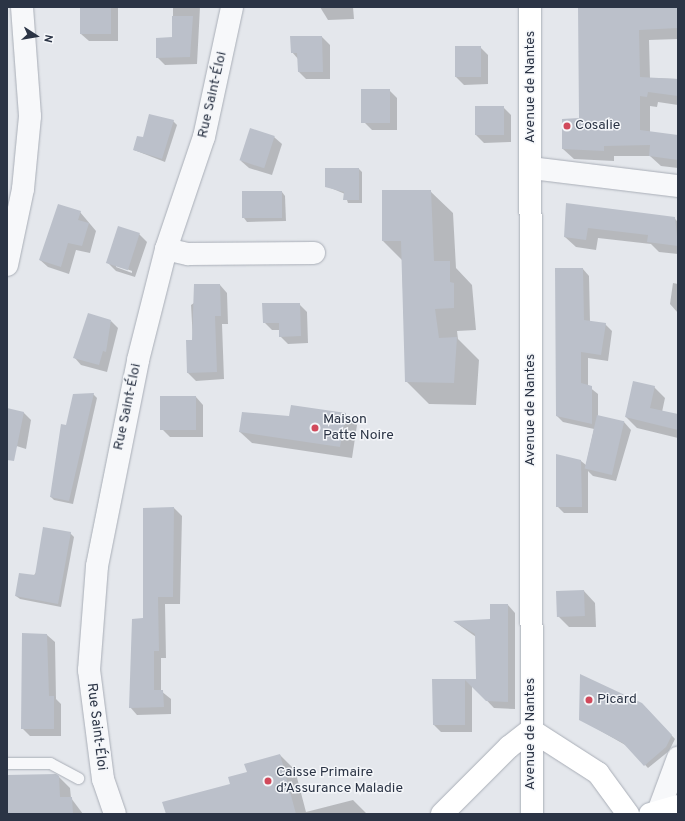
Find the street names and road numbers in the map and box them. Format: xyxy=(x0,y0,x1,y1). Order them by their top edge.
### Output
street label: Avenue de Nantes xyxy=(523,31,539,143)
street label: Rue Saint-Éloi xyxy=(195,50,231,140)
street label: Avenue de Nantes xyxy=(523,354,539,466)
street label: Rue Saint-Éloi xyxy=(111,362,145,452)
street label: Avenue de Nantes xyxy=(523,678,539,790)
street label: Rue Saint-Éloi xyxy=(82,682,110,772)

